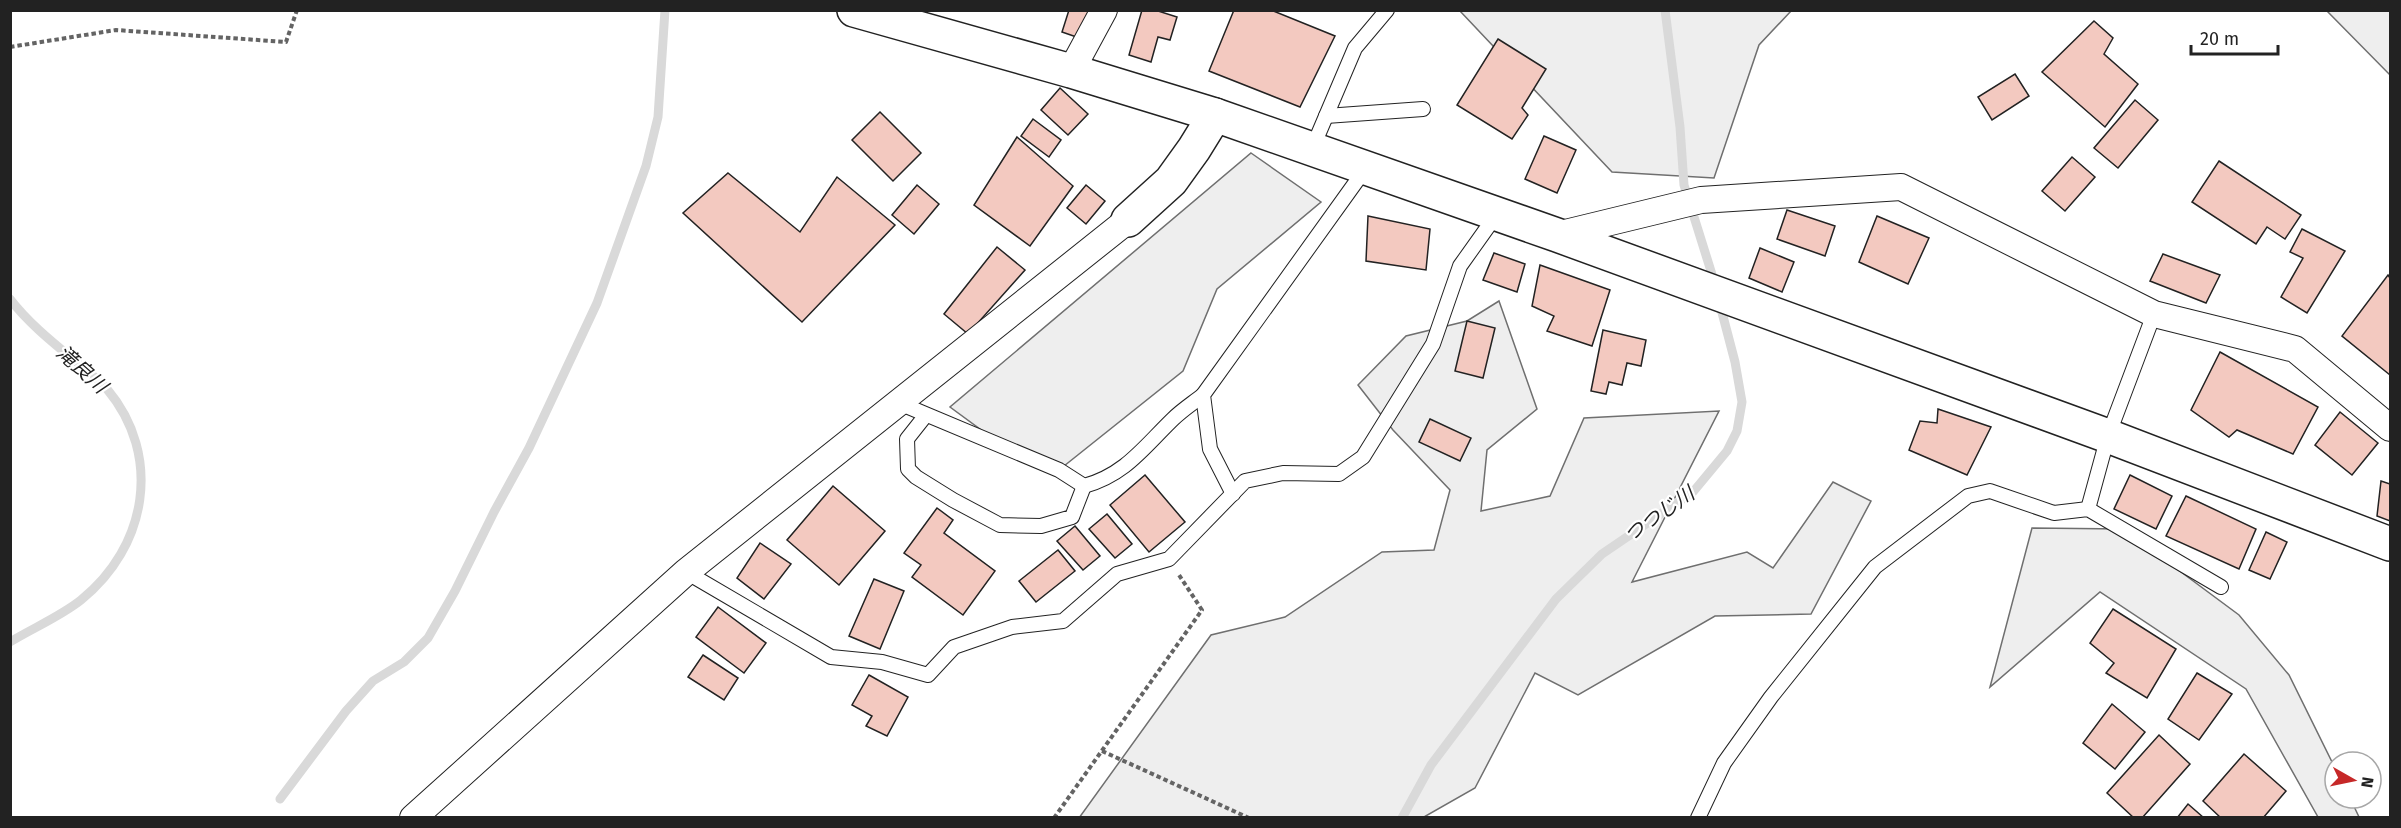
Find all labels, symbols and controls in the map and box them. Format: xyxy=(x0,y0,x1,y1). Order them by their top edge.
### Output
scale bar xyxy=(2191,18,2278,56)
text: 20 m xyxy=(2200,28,2239,50)
water label: 滝良川 xyxy=(52,340,114,399)
water label: つつじ川 xyxy=(1619,480,1700,547)
north arrow xyxy=(2323,750,2383,810)
text: N xyxy=(2357,776,2378,789)

